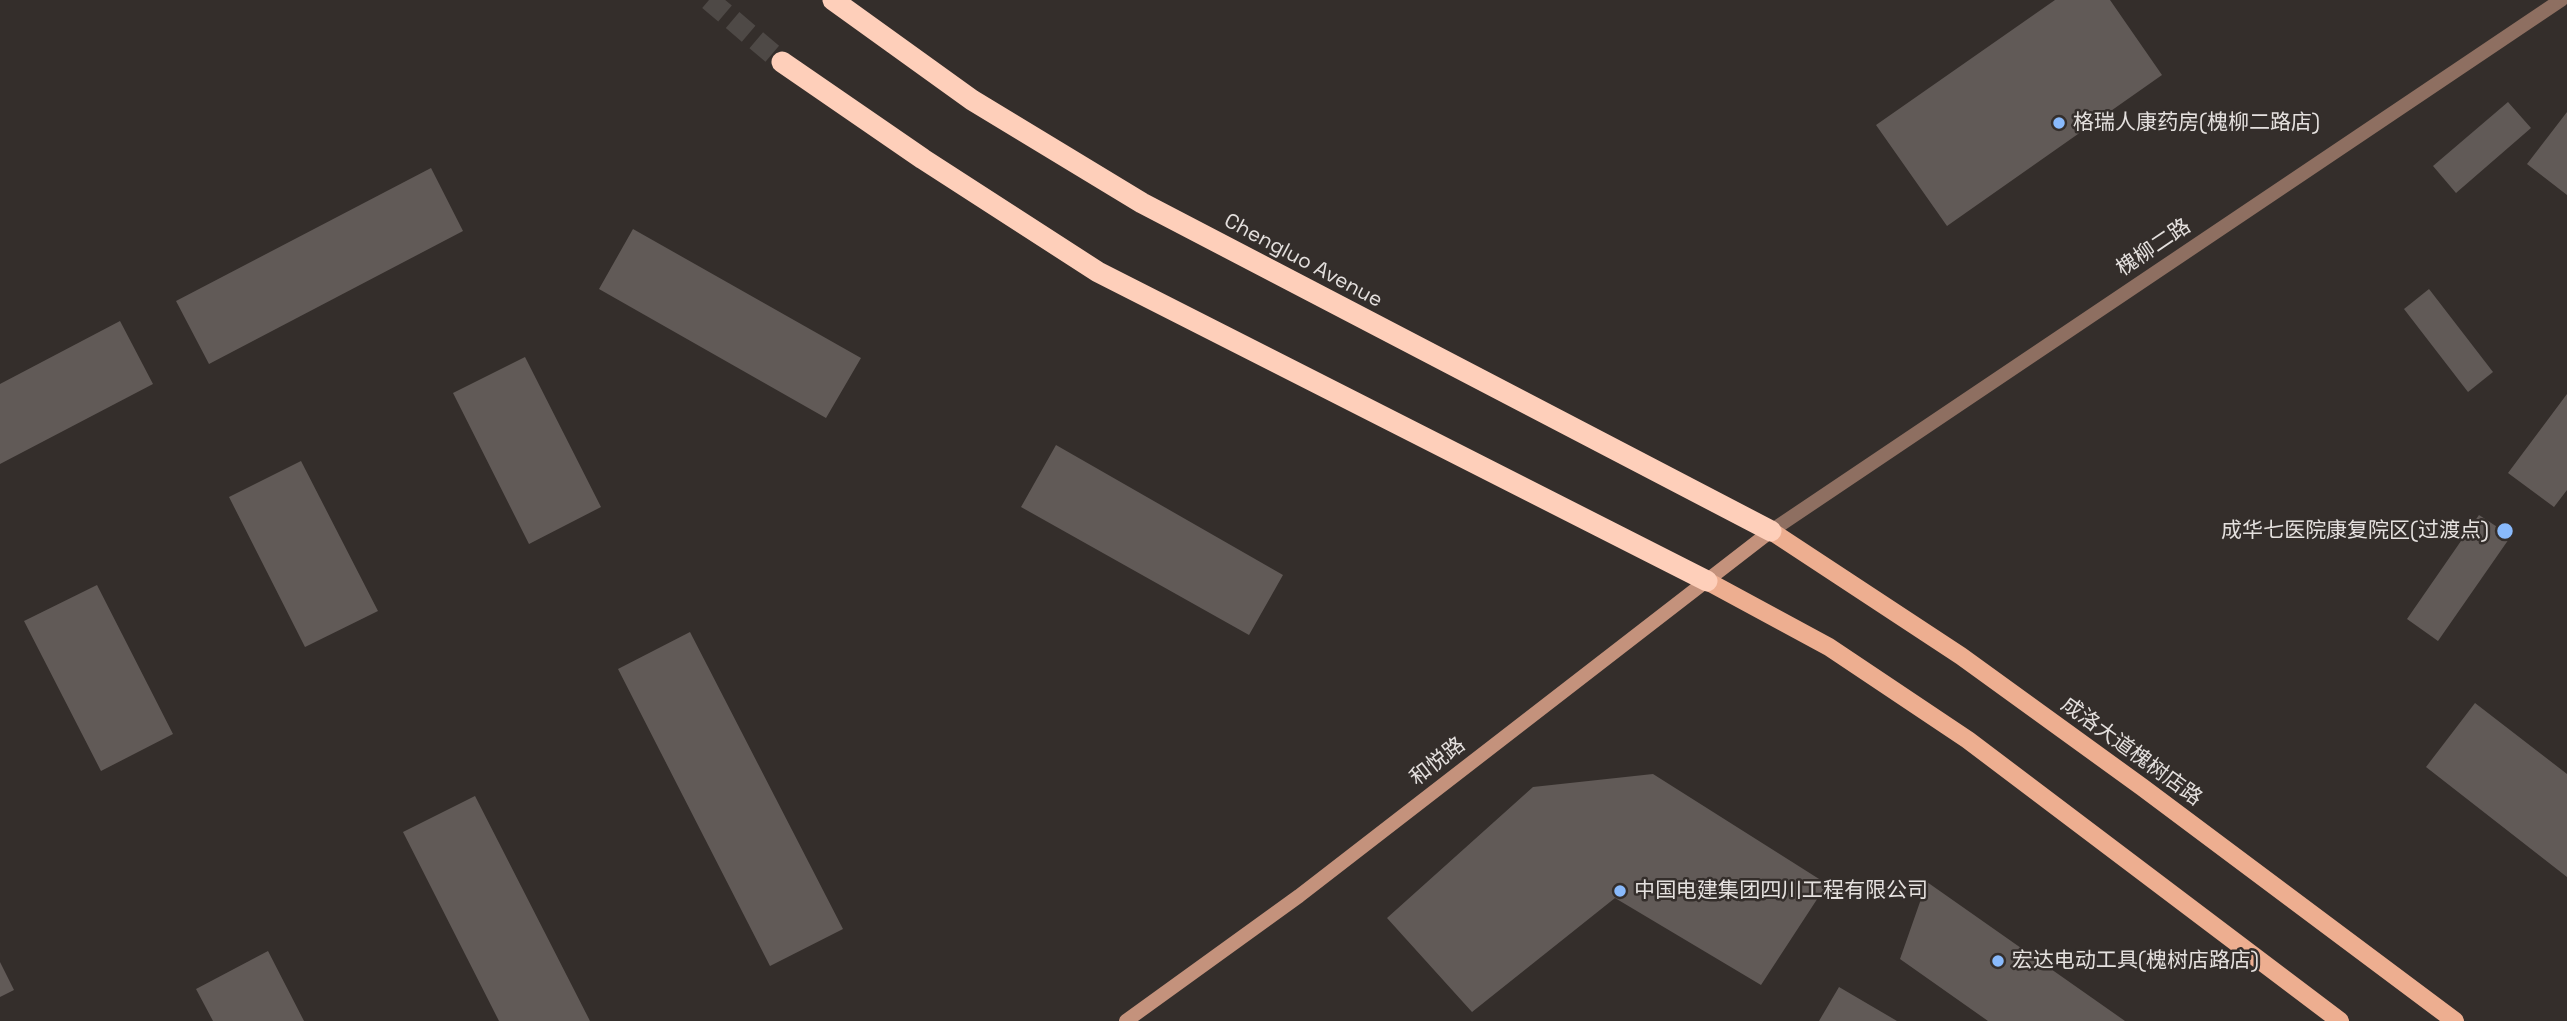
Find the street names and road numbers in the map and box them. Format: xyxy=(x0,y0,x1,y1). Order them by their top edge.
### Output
street label: Chengluo Avenue xyxy=(1220,209,1386,313)
street label: 槐柳二路 xyxy=(2112,214,2196,282)
street label: 成洛大道槐树店路 xyxy=(2056,692,2206,812)
street label: 和悦路 xyxy=(1405,733,1471,791)

